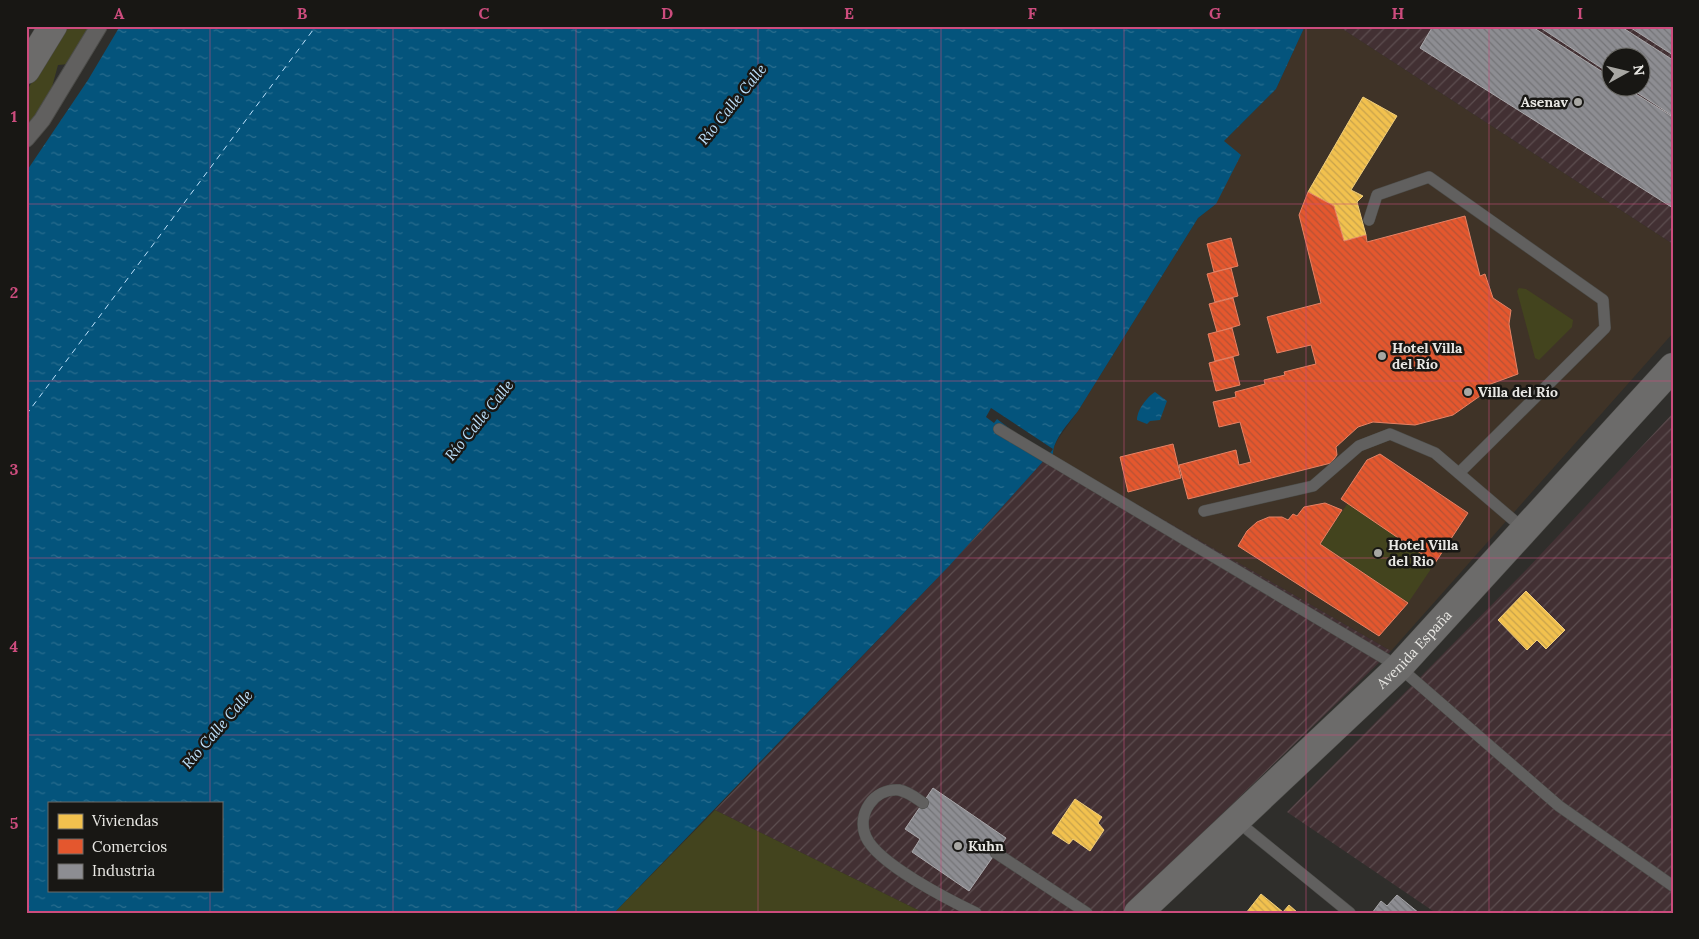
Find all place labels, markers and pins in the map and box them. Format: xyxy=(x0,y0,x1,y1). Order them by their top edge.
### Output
place label: Asenav xyxy=(1521,93,1568,111)
marker: Asenav xyxy=(1572,96,1584,108)
place label: Hotel Villa del Río xyxy=(1392,339,1463,373)
marker: Hotel Villa del Río xyxy=(1376,350,1388,362)
place label: Villa del Río xyxy=(1478,383,1558,401)
marker: Villa del Río xyxy=(1462,386,1474,398)
place label: Hotel Villa del Rio xyxy=(1388,536,1459,570)
marker: Hotel Villa del Rio xyxy=(1372,547,1384,559)
place label: Kuhn xyxy=(968,837,1004,855)
marker: Kuhn xyxy=(952,840,964,852)

